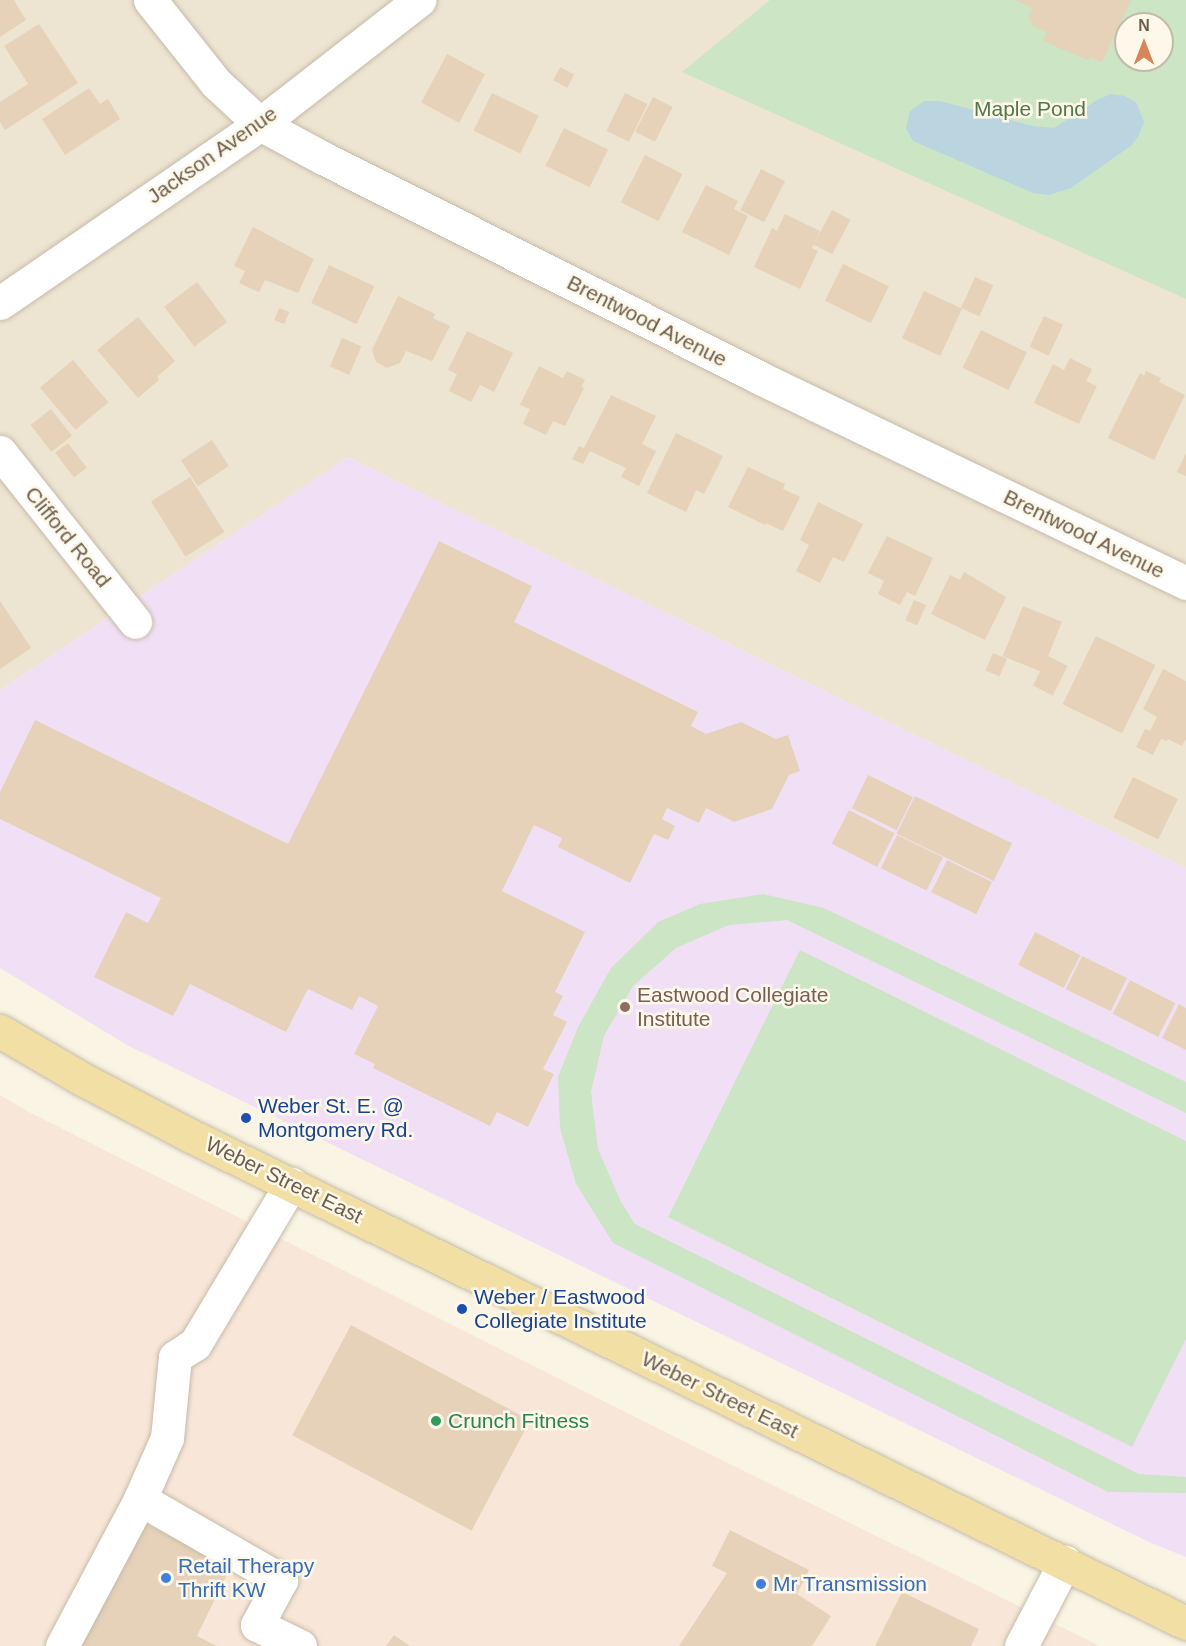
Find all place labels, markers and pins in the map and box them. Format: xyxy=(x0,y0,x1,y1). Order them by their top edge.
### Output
place label: Eastwood Collegiate Institute xyxy=(637,982,828,1032)
marker: Eastwood Collegiate Institute xyxy=(618,1000,632,1014)
place label: Weber St. E. @ Montgomery Rd. xyxy=(258,1093,413,1143)
marker: Weber St. E. @ Montgomery Rd. xyxy=(239,1111,253,1125)
place label: Weber / Eastwood Collegiate Institute xyxy=(474,1284,647,1334)
marker: Weber / Eastwood Collegiate Institute xyxy=(455,1302,469,1316)
place label: Crunch Fitness xyxy=(448,1408,589,1434)
marker: Crunch Fitness xyxy=(429,1414,443,1428)
place label: Retail Therapy Thrift KW xyxy=(178,1553,315,1603)
marker: Retail Therapy Thrift KW xyxy=(159,1571,173,1585)
place label: Mr Transmission xyxy=(773,1571,927,1597)
marker: Mr Transmission xyxy=(754,1577,768,1591)

